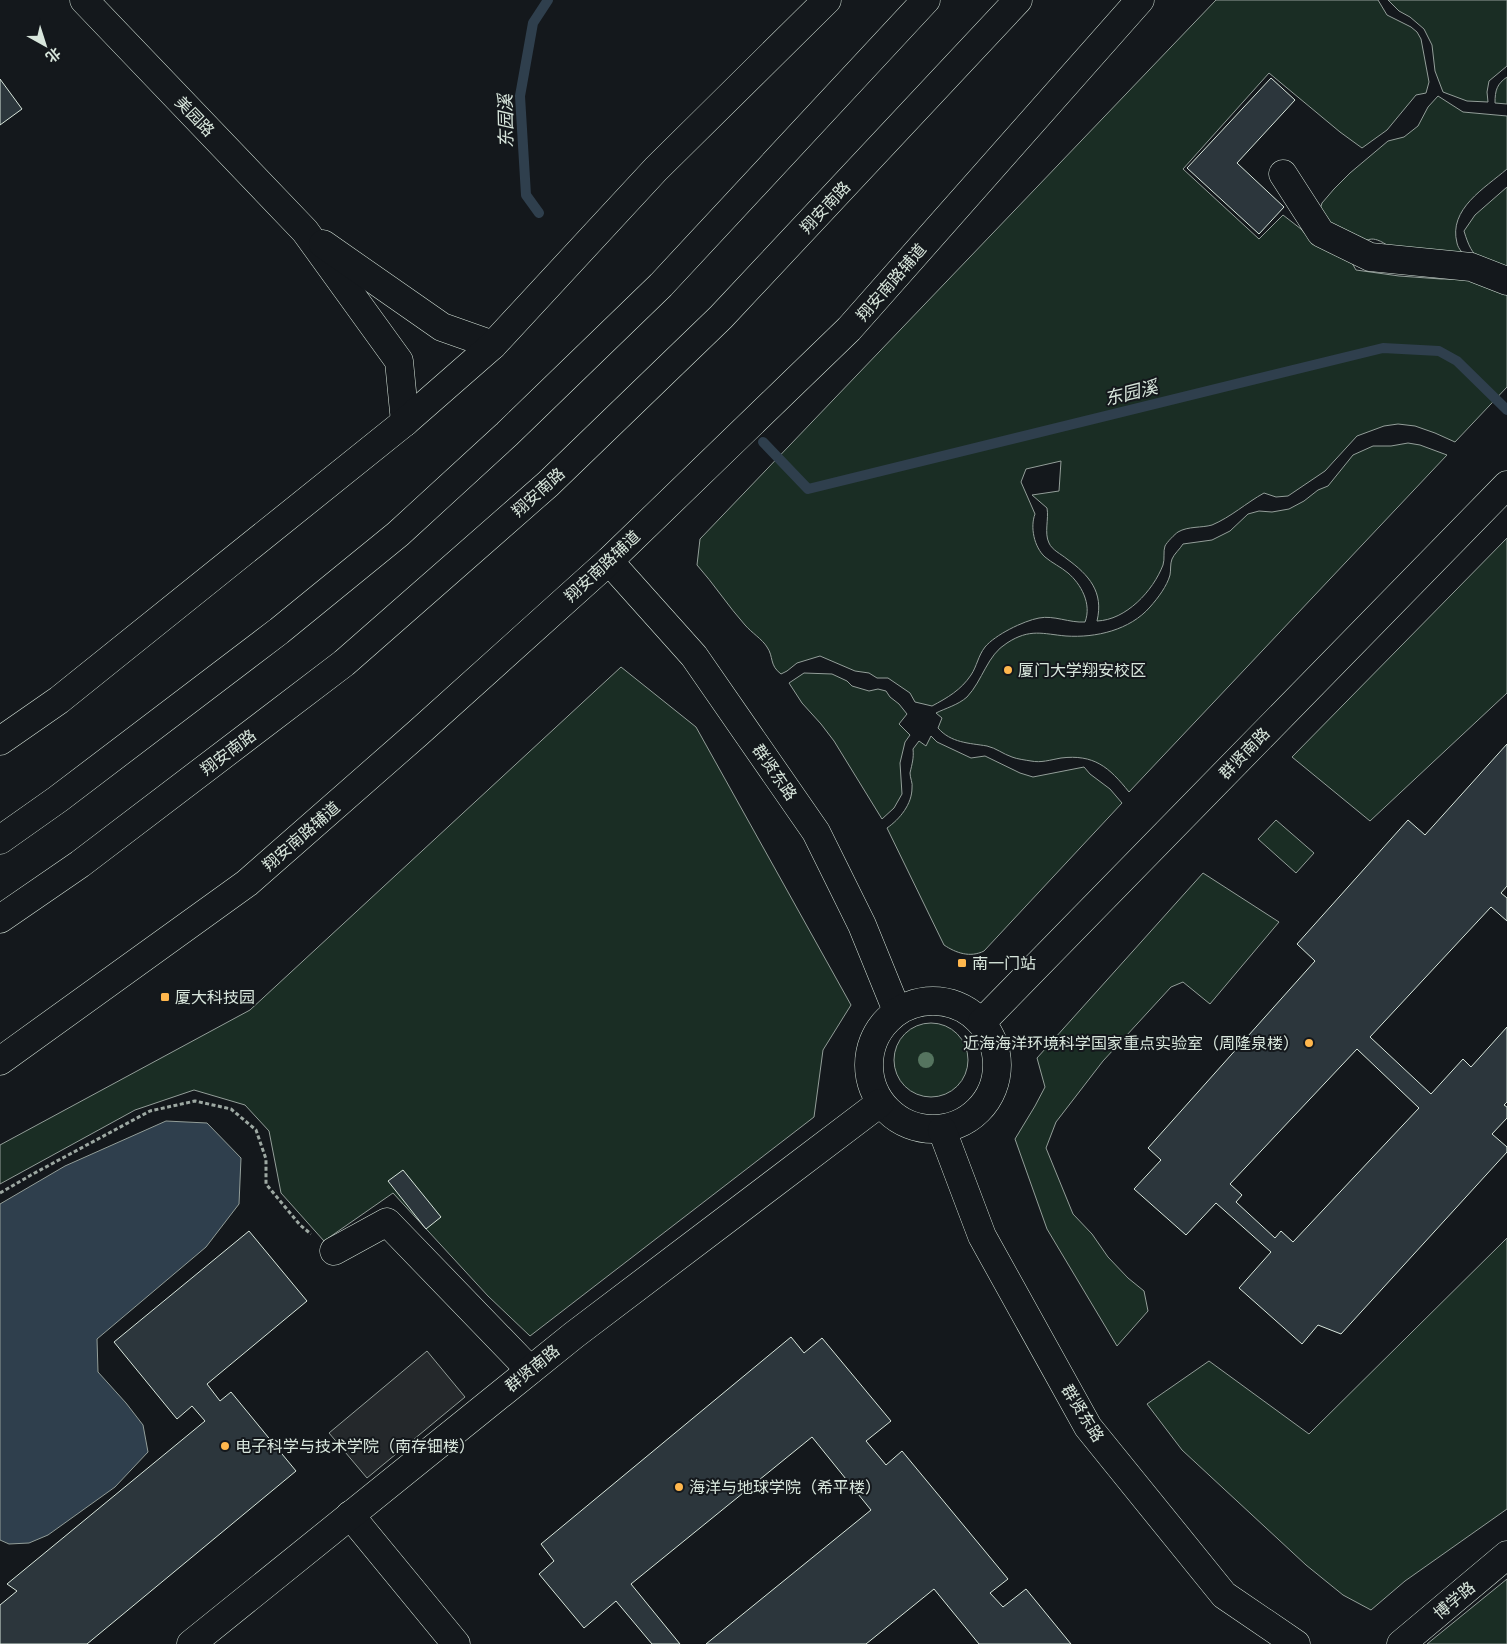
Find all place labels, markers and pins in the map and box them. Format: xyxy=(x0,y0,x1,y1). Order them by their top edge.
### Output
place label: 厦门大学翔安校区 xyxy=(1018,659,1146,681)
marker: 厦门大学翔安校区 xyxy=(1002,664,1014,676)
place label: 南一门站 xyxy=(972,952,1036,974)
marker: 南一门站 xyxy=(956,957,968,969)
place label: 厦大科技园 xyxy=(175,986,255,1008)
marker: 厦大科技园 xyxy=(159,991,171,1003)
place label: 近海海洋环境科学国家重点实验室（周隆泉楼） xyxy=(963,1032,1299,1054)
marker: 近海海洋环境科学国家重点实验室（周隆泉楼） xyxy=(1303,1037,1315,1049)
place label: 电子科学与技术学院（南存钿楼） xyxy=(235,1435,475,1457)
marker: 电子科学与技术学院（南存钿楼） xyxy=(219,1440,231,1452)
place label: 海洋与地球学院（希平楼） xyxy=(689,1476,881,1498)
marker: 海洋与地球学院（希平楼） xyxy=(673,1481,685,1493)

